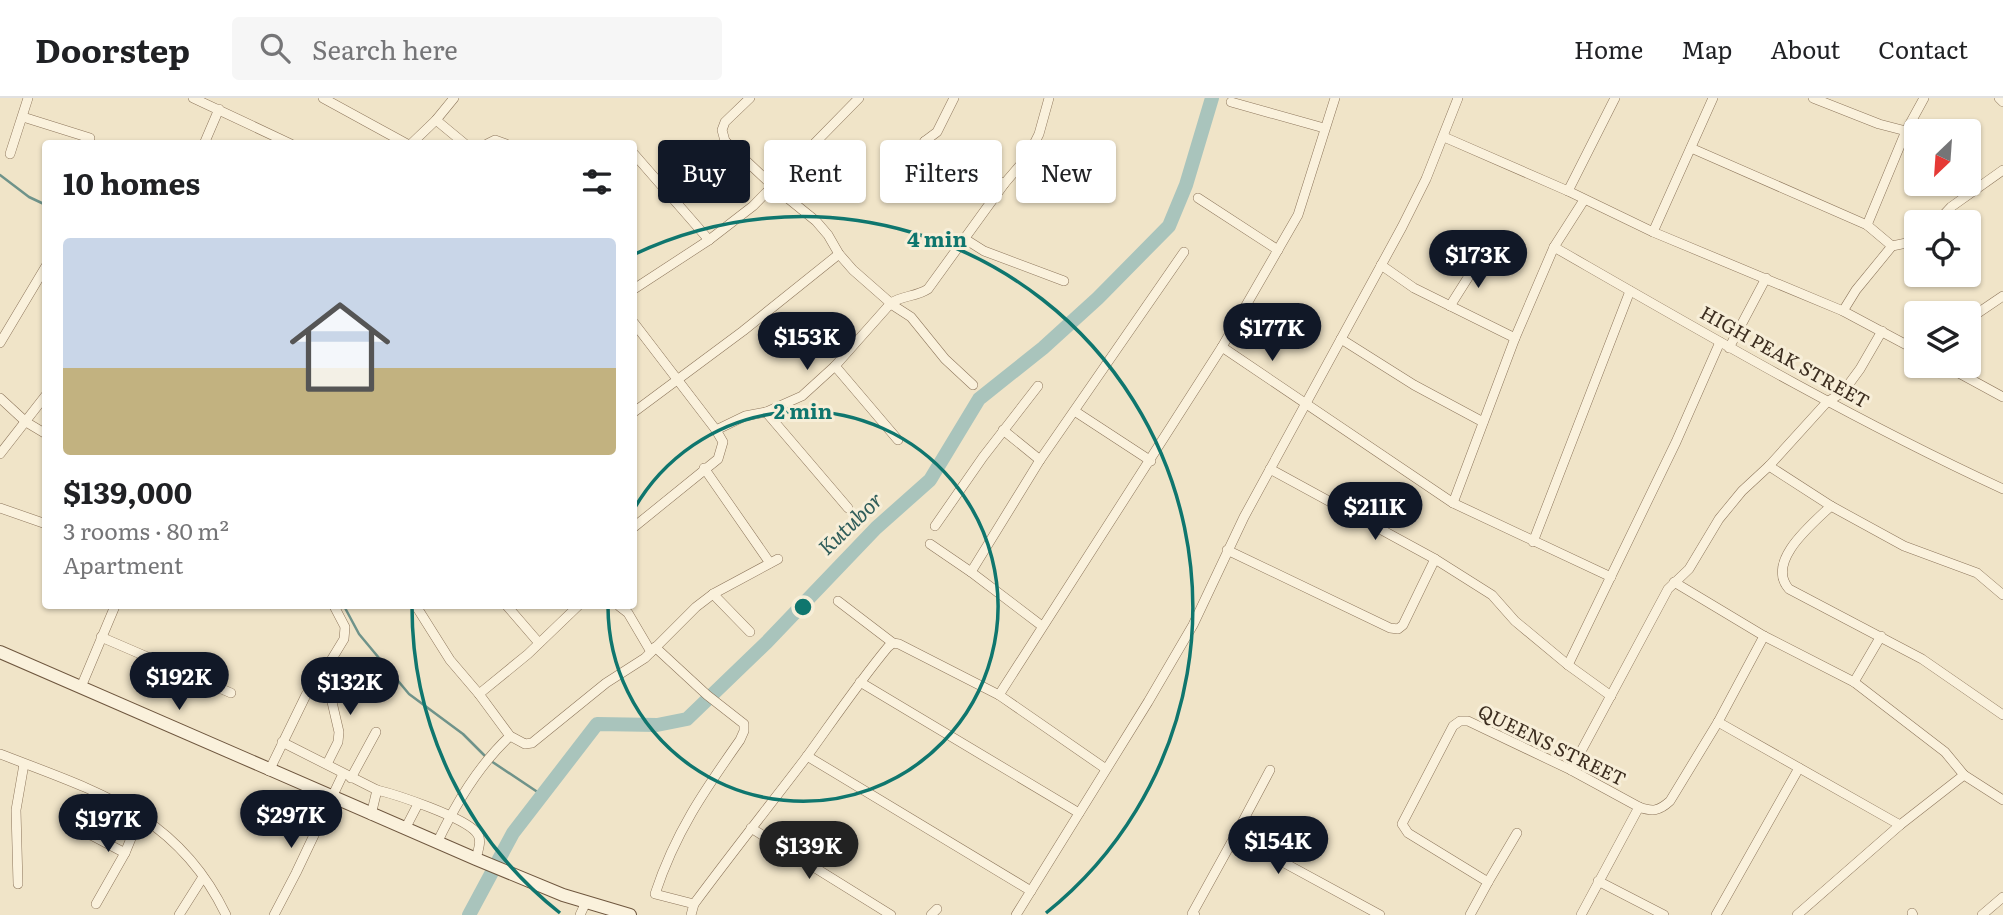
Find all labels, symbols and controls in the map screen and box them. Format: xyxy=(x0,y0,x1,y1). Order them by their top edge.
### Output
search box xyxy=(232,17,722,80)
text: Doorstep xyxy=(35,24,190,73)
icon: search xyxy=(256,29,294,67)
text: Search here xyxy=(312,29,458,68)
text: Home xyxy=(1574,31,1643,66)
text: Map xyxy=(1681,31,1732,66)
text: About xyxy=(1770,31,1840,66)
text: Contact xyxy=(1878,31,1968,66)
north arrow xyxy=(1904,119,1981,196)
map controls xyxy=(1904,119,1981,378)
chip: Buy xyxy=(658,140,750,203)
chip: Rent xyxy=(764,140,866,203)
chip: Filters xyxy=(880,140,1002,203)
chip: New xyxy=(1016,140,1116,203)
text: 10 homes xyxy=(63,160,200,204)
icon: filters xyxy=(578,163,616,201)
button: locate xyxy=(1904,210,1981,287)
text: 4 min xyxy=(907,222,967,253)
pin: $173K xyxy=(1429,230,1527,290)
text: $173K xyxy=(1445,236,1511,270)
icon: home xyxy=(277,284,403,410)
street label: HIGH PEAK STREET xyxy=(1696,298,1875,414)
button: layers xyxy=(1904,301,1981,378)
pin: $177K xyxy=(1223,303,1321,363)
text: $177K xyxy=(1239,309,1305,343)
pin: $153K xyxy=(758,313,856,372)
text: $153K xyxy=(774,318,840,352)
text: 2 min xyxy=(774,394,833,425)
text: $139,000 xyxy=(63,469,192,513)
pin: $211K xyxy=(1326,482,1424,542)
water label: Kutubor xyxy=(810,483,889,561)
text: $211K xyxy=(1343,488,1407,522)
text: 3 rooms · 80 m² xyxy=(63,513,229,547)
text: Apartment xyxy=(63,547,183,581)
centre of rings xyxy=(791,595,815,619)
pin: $192K xyxy=(130,652,228,712)
text: $192K xyxy=(146,658,212,692)
pin: $132K xyxy=(301,658,399,717)
text: $132K xyxy=(317,663,383,697)
street label: QUEENS STREET xyxy=(1474,696,1631,792)
pin: $297K xyxy=(242,790,340,850)
pin: $197K xyxy=(59,794,157,854)
text: $297K xyxy=(256,796,326,830)
text: $197K xyxy=(75,800,141,834)
pin: $154K xyxy=(1229,816,1327,876)
pin: $139K xyxy=(760,822,858,881)
text: $154K xyxy=(1244,822,1312,856)
text: $139K xyxy=(775,827,843,861)

